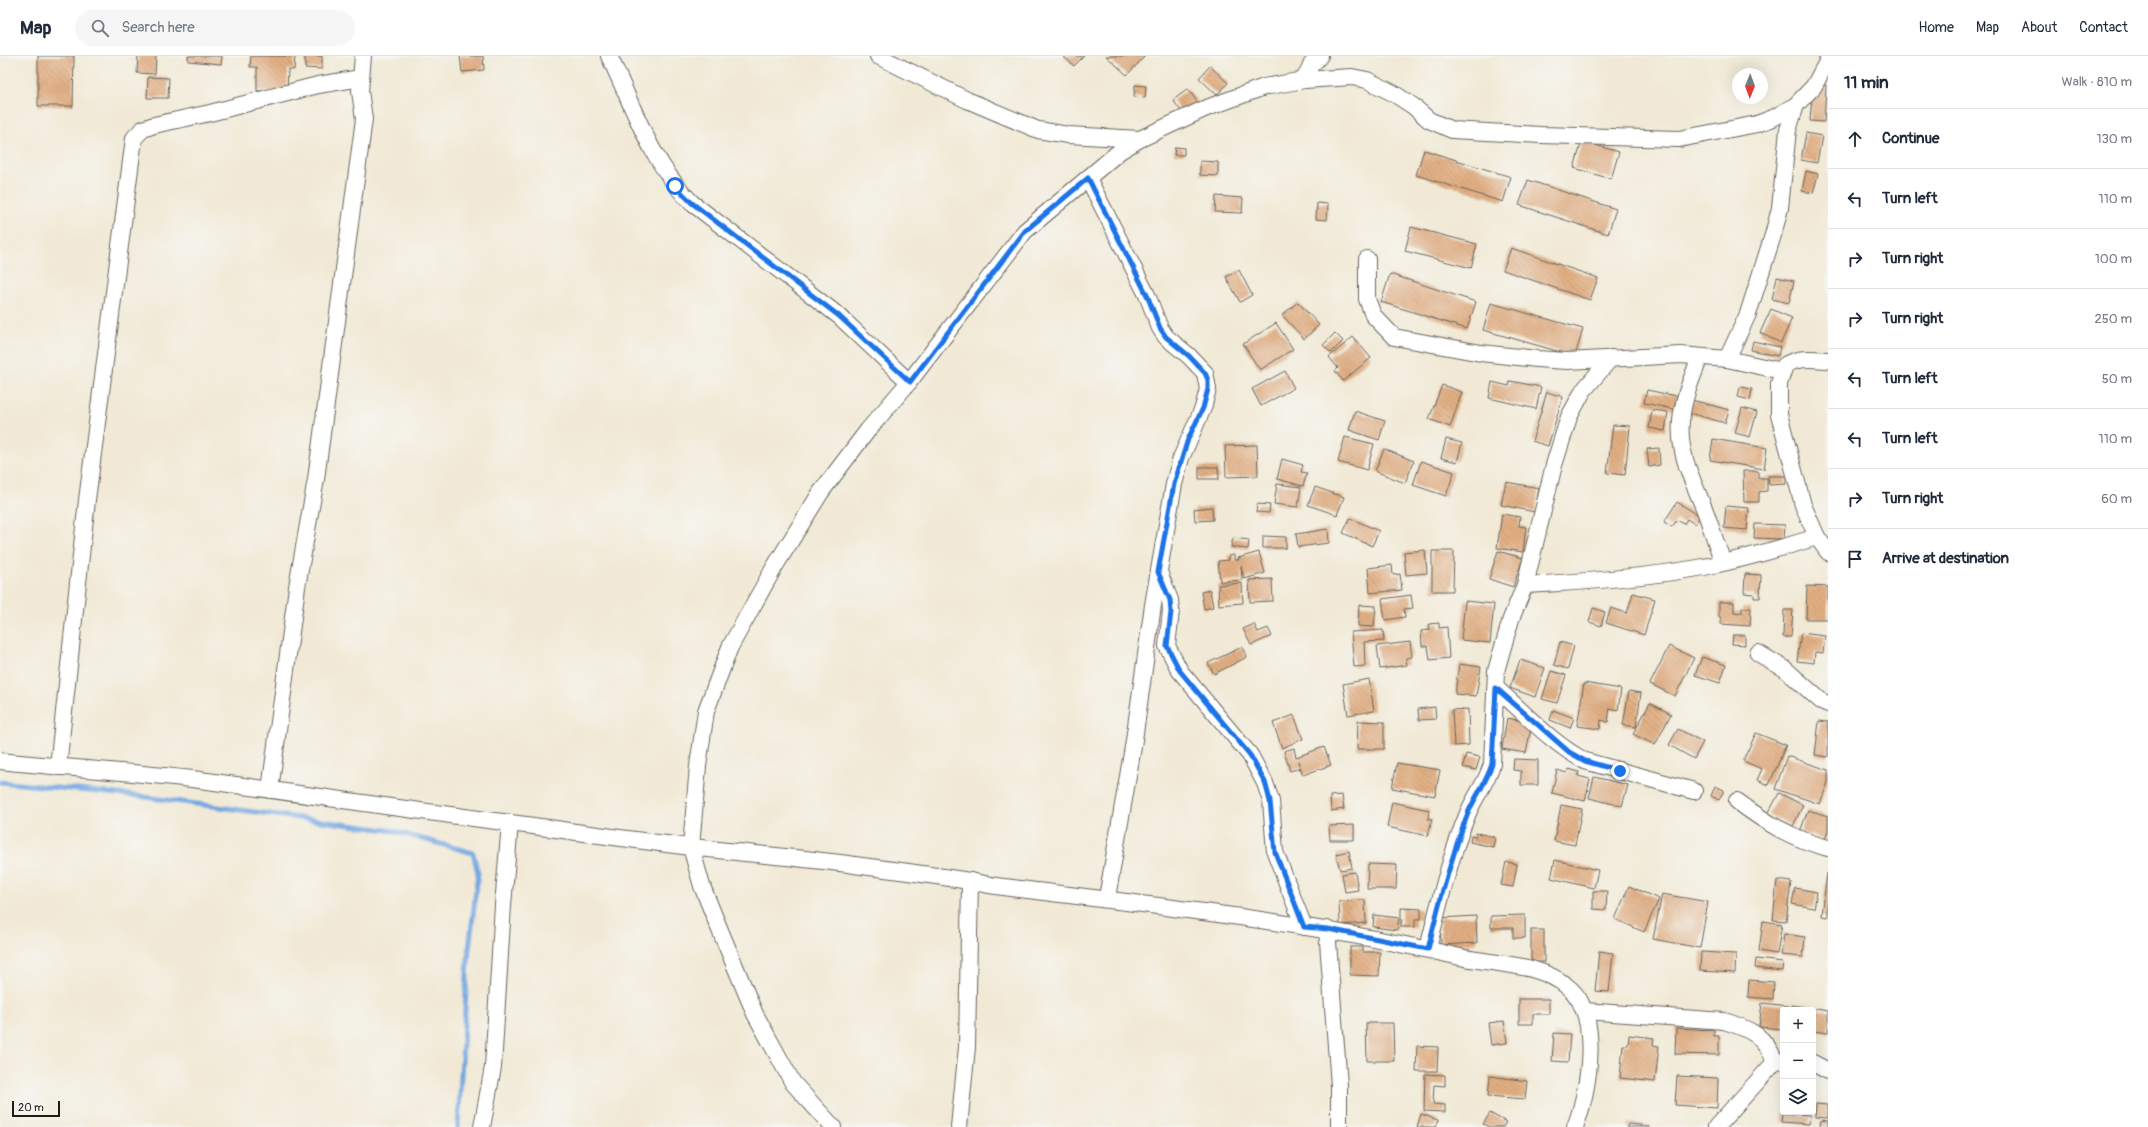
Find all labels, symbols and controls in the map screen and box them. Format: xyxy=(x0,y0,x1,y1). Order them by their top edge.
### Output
search box xyxy=(75,10,355,46)
text: Map xyxy=(20,16,51,40)
icon: search xyxy=(89,17,111,39)
text: Search here xyxy=(121,18,195,37)
text: Home xyxy=(1919,19,1954,36)
text: Map xyxy=(1976,19,1999,36)
text: About xyxy=(2021,19,2057,36)
text: Contact xyxy=(2079,19,2128,36)
north arrow xyxy=(1732,68,1768,104)
text: 11 min xyxy=(1844,72,1889,93)
text: Walk · 810 m xyxy=(2062,74,2132,90)
icon: ahead xyxy=(1844,128,1866,150)
text: Continue xyxy=(1882,129,1940,148)
text: 130 m xyxy=(2096,131,2132,147)
route start xyxy=(666,177,684,195)
icon: left xyxy=(1844,188,1866,210)
text: Turn left xyxy=(1882,189,1938,208)
text: 110 m xyxy=(2099,191,2132,207)
icon: right xyxy=(1844,248,1866,270)
text: Turn right xyxy=(1882,249,1943,268)
text: 100 m xyxy=(2095,251,2132,267)
icon: right xyxy=(1844,308,1866,330)
text: Turn right xyxy=(1882,309,1943,328)
text: 250 m xyxy=(2094,311,2132,327)
icon: left xyxy=(1844,368,1866,390)
text: Turn left xyxy=(1882,369,1938,388)
text: 50 m xyxy=(2102,371,2132,387)
icon: left xyxy=(1844,428,1866,450)
text: Turn left xyxy=(1882,429,1938,448)
text: 110 m xyxy=(2099,431,2132,447)
icon: right xyxy=(1844,488,1866,510)
text: Turn right xyxy=(1882,489,1943,508)
text: 60 m xyxy=(2101,491,2132,507)
icon: arrive xyxy=(1844,548,1866,570)
text: Arrive at destination xyxy=(1882,549,2009,568)
route end xyxy=(1611,762,1629,780)
map controls xyxy=(1780,1007,1816,1115)
button: + xyxy=(1780,1007,1816,1043)
button: − xyxy=(1780,1043,1816,1079)
button: layers xyxy=(1780,1079,1816,1115)
scale bar xyxy=(12,1099,60,1118)
text: 20 m xyxy=(18,1101,44,1114)

